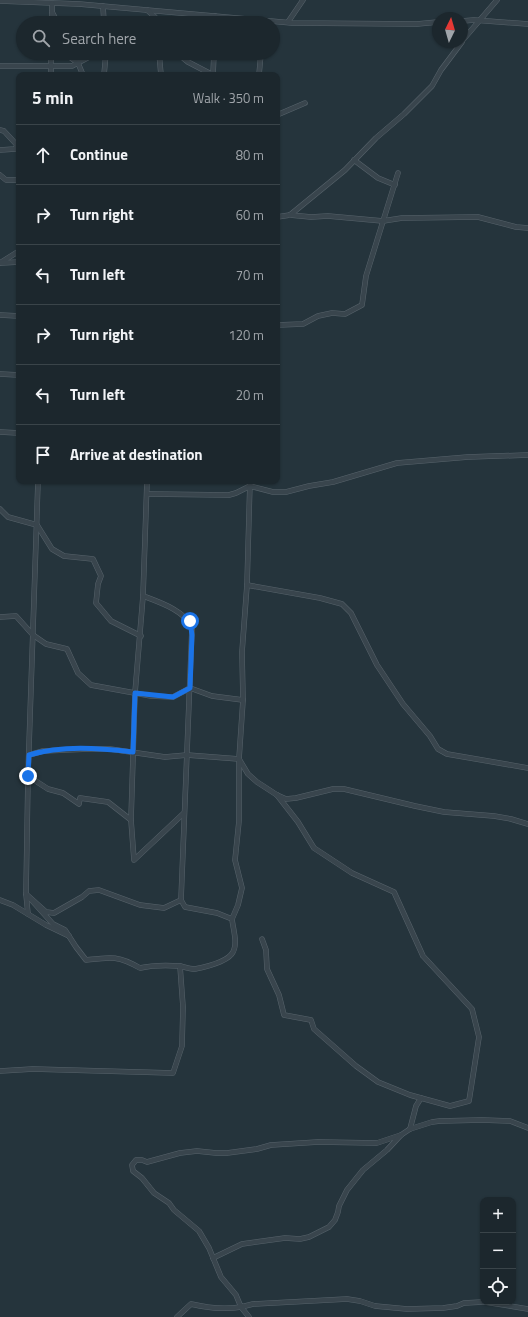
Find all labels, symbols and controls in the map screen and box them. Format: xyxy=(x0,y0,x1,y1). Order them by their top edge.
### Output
north arrow xyxy=(432,12,468,48)
search box xyxy=(16,16,280,60)
icon: search xyxy=(30,27,52,49)
text: Search here xyxy=(62,27,136,50)
text: 5 min xyxy=(32,85,73,111)
text: Walk · 350 m xyxy=(193,88,264,108)
text: Continue xyxy=(70,143,128,166)
icon: ahead xyxy=(32,144,54,166)
text: 80 m xyxy=(236,145,264,165)
text: Turn right xyxy=(70,203,134,226)
icon: right xyxy=(32,204,54,226)
text: 60 m xyxy=(236,205,264,225)
text: Turn left xyxy=(70,263,125,286)
icon: left xyxy=(32,264,54,286)
text: 70 m xyxy=(236,265,264,285)
text: Turn right xyxy=(70,323,134,346)
icon: right xyxy=(32,324,54,346)
text: 120 m xyxy=(228,325,264,345)
text: Turn left xyxy=(70,383,125,406)
icon: left xyxy=(32,384,54,406)
text: 20 m xyxy=(236,385,264,405)
text: Arrive at destination xyxy=(70,443,203,466)
icon: arrive xyxy=(32,444,54,466)
route start xyxy=(181,612,199,630)
route end xyxy=(19,767,37,785)
map controls xyxy=(480,1197,516,1305)
button: + xyxy=(480,1197,516,1233)
button: − xyxy=(480,1233,516,1269)
button: locate xyxy=(480,1269,516,1305)

